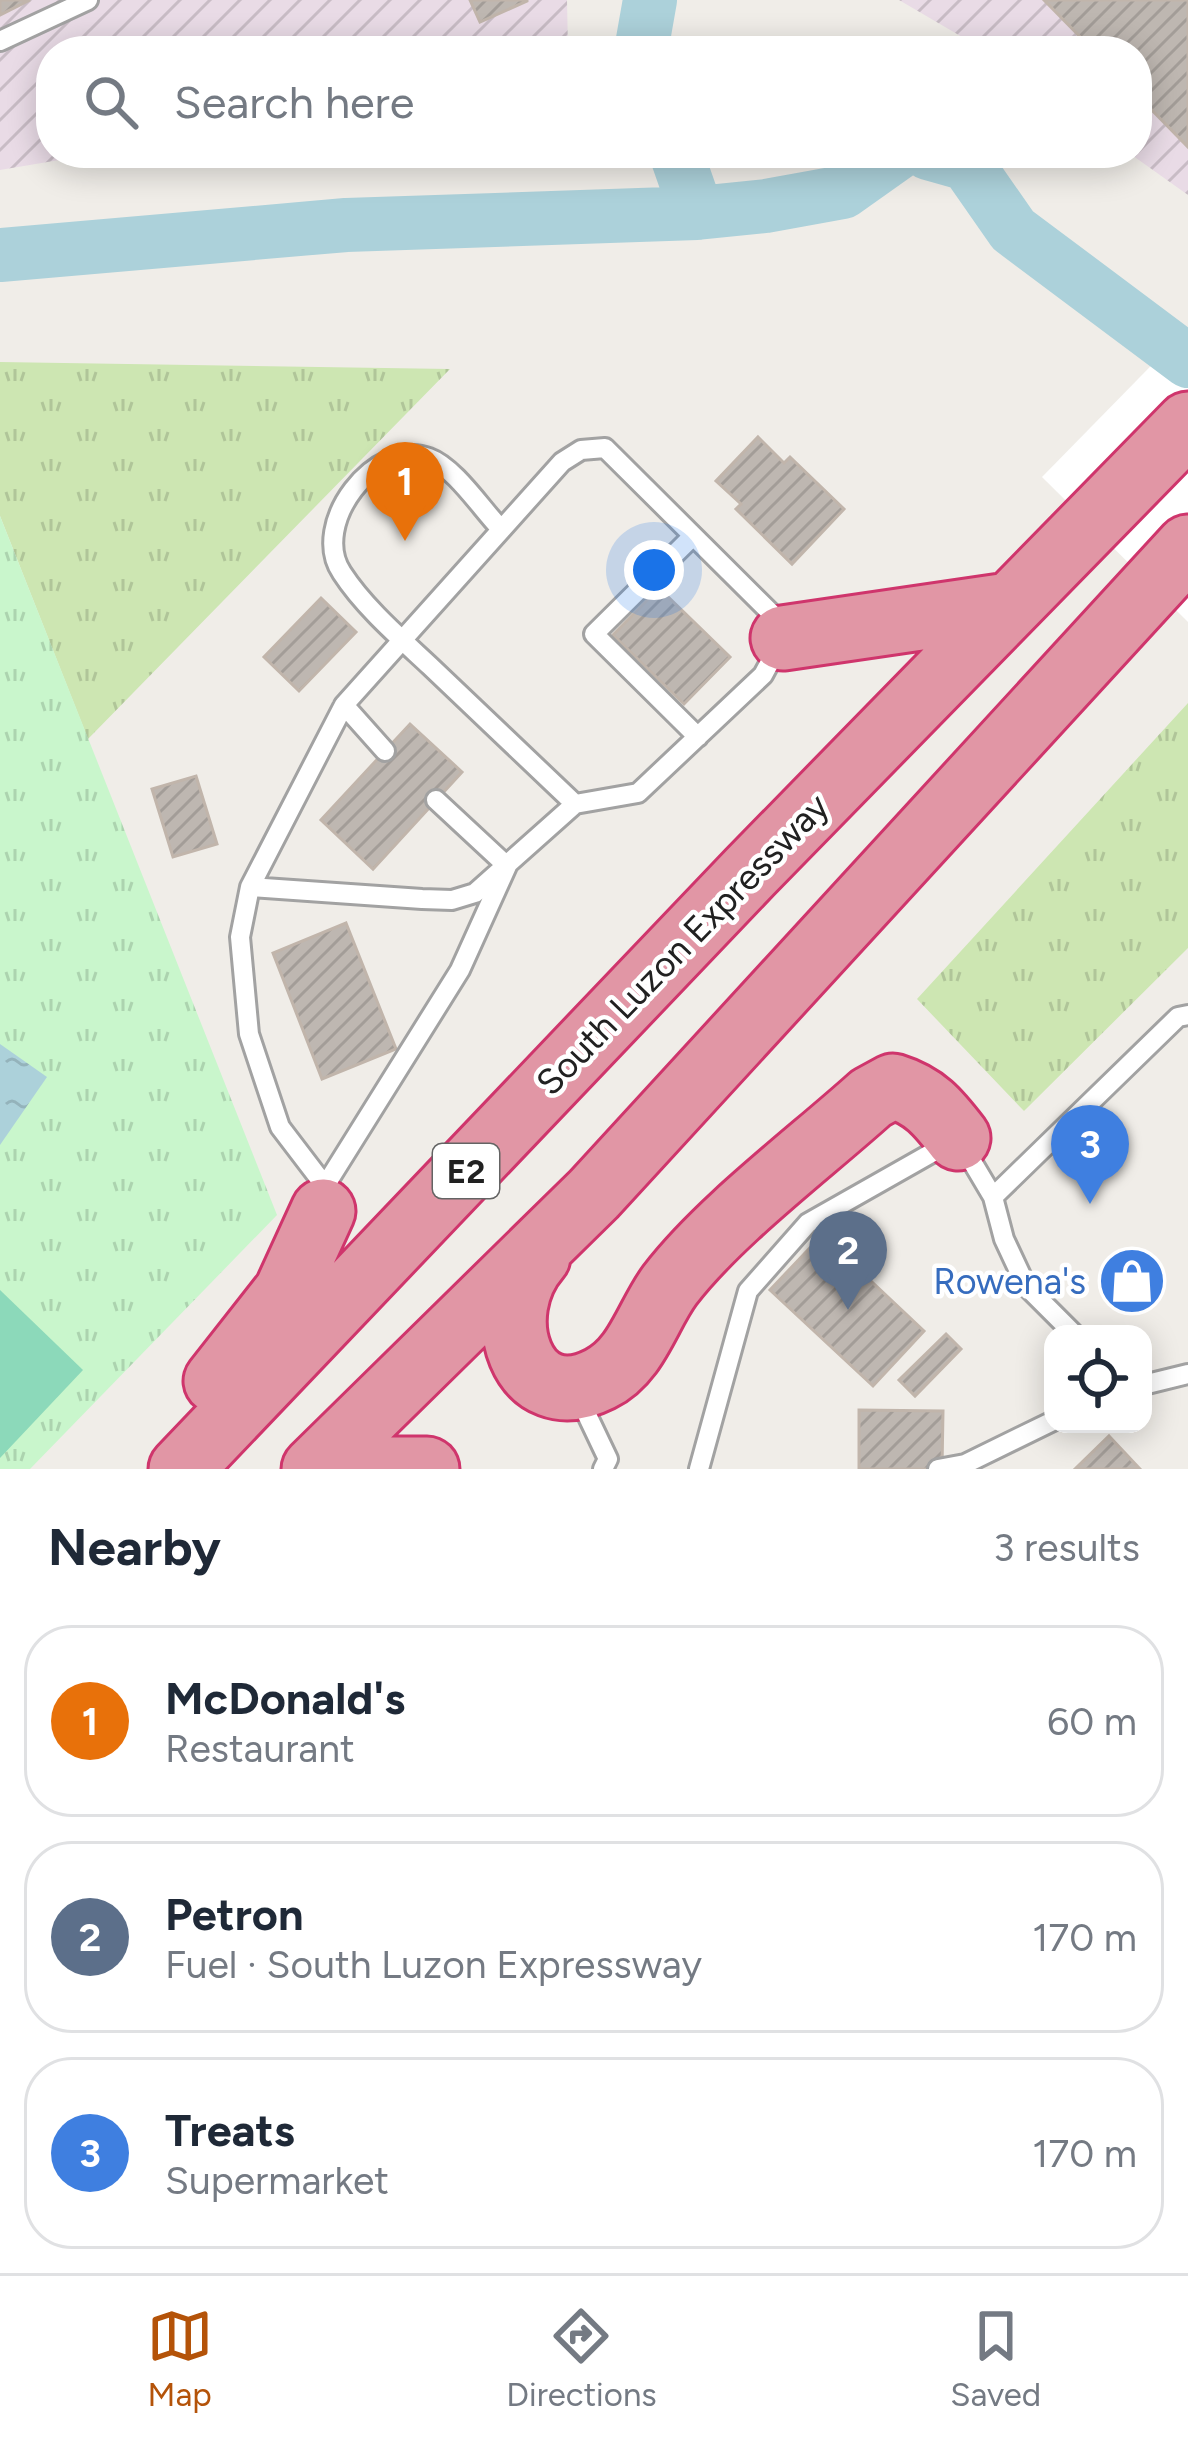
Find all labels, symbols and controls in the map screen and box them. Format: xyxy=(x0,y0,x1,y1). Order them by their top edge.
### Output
search box xyxy=(36,36,1152,168)
icon: search xyxy=(78,69,144,135)
text: Search here xyxy=(174,75,414,129)
pin: 1 xyxy=(366,442,444,541)
your location xyxy=(624,540,684,600)
street label: South Luzon Expressway xyxy=(527,785,837,1104)
pin: 3 xyxy=(1051,1105,1129,1204)
road number: E2 xyxy=(433,1144,499,1198)
pin: 2 xyxy=(809,1211,887,1310)
shop icon: Rowena's xyxy=(1097,1246,1167,1316)
place label: Rowena's xyxy=(933,1260,1086,1303)
map controls xyxy=(1044,1325,1152,1433)
button: locate xyxy=(1044,1325,1152,1433)
text: Nearby xyxy=(48,1517,221,1578)
text: 3 results xyxy=(993,1524,1140,1571)
text: McDonald's xyxy=(165,1671,405,1725)
text: 1 xyxy=(82,1698,98,1745)
text: 60 m xyxy=(1047,1698,1137,1745)
text: Restaurant xyxy=(165,1725,355,1772)
text: Petron xyxy=(165,1887,303,1941)
text: 2 xyxy=(79,1914,101,1961)
text: 170 m xyxy=(1032,1914,1137,1961)
text: Fuel · South Luzon Expressway xyxy=(165,1941,702,1988)
text: Treats xyxy=(165,2103,295,2157)
text: 3 xyxy=(79,2130,101,2177)
text: 170 m xyxy=(1032,2130,1137,2177)
text: Supermarket xyxy=(165,2157,389,2204)
tab: Map xyxy=(147,2303,213,2414)
tab: Directions xyxy=(506,2303,657,2414)
tab: Saved xyxy=(950,2303,1041,2414)

